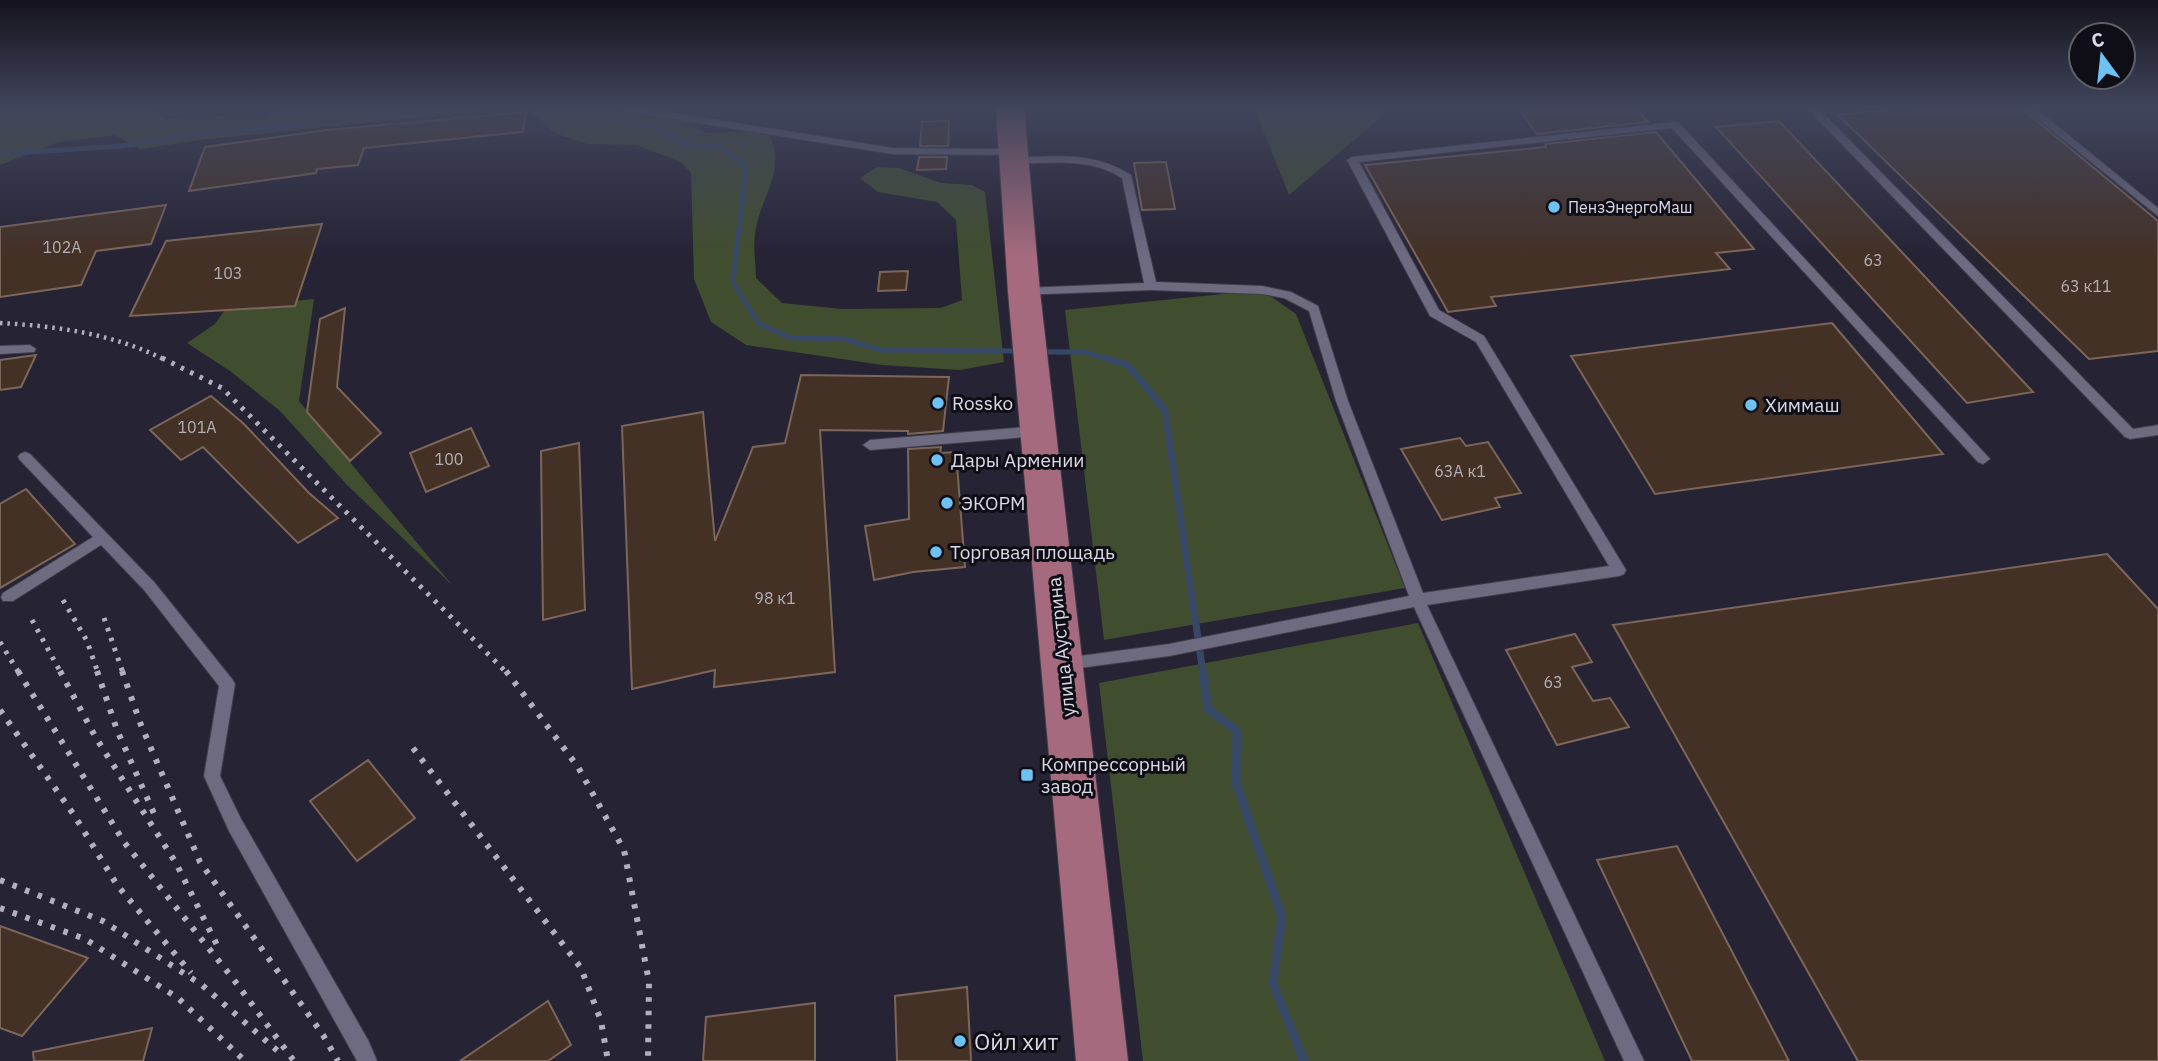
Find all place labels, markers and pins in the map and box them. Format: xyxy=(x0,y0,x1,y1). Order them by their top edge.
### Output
place label: ПензЭнергоМаш xyxy=(1568,197,1693,217)
marker: ПензЭнергоМаш xyxy=(1546,199,1562,215)
place label: Rossko xyxy=(952,391,1013,415)
place label: Химмаш xyxy=(1765,393,1840,417)
marker: Rossko xyxy=(930,395,946,411)
marker: Химмаш xyxy=(1743,397,1759,413)
place label: Дары Армении xyxy=(951,448,1084,472)
marker: Дары Армении xyxy=(929,452,945,468)
place label: ЭКОРМ xyxy=(961,491,1025,515)
marker: ЭКОРМ xyxy=(939,495,955,511)
place label: Торговая площадь xyxy=(950,540,1115,564)
marker: Торговая площадь xyxy=(928,544,944,560)
place label: Компрессорный завод xyxy=(1041,752,1186,798)
marker: Компрессорный завод xyxy=(1019,767,1035,783)
place label: Ойл хит xyxy=(974,1026,1058,1056)
marker: Ойл хит xyxy=(952,1033,968,1049)

